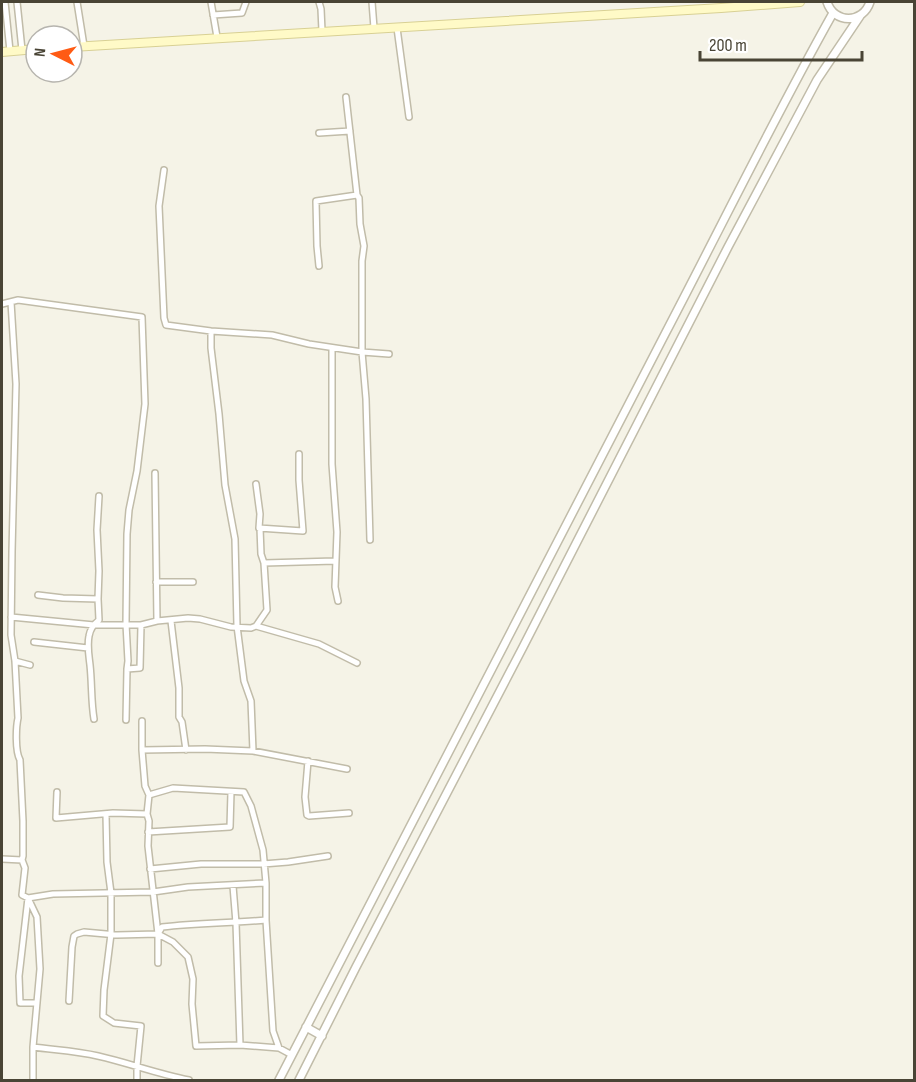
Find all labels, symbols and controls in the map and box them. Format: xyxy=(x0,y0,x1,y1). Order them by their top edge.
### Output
north arrow xyxy=(24,24,84,84)
scale bar xyxy=(700,24,862,62)
text: 200 m xyxy=(709,35,747,56)
text: N xyxy=(31,47,50,58)

